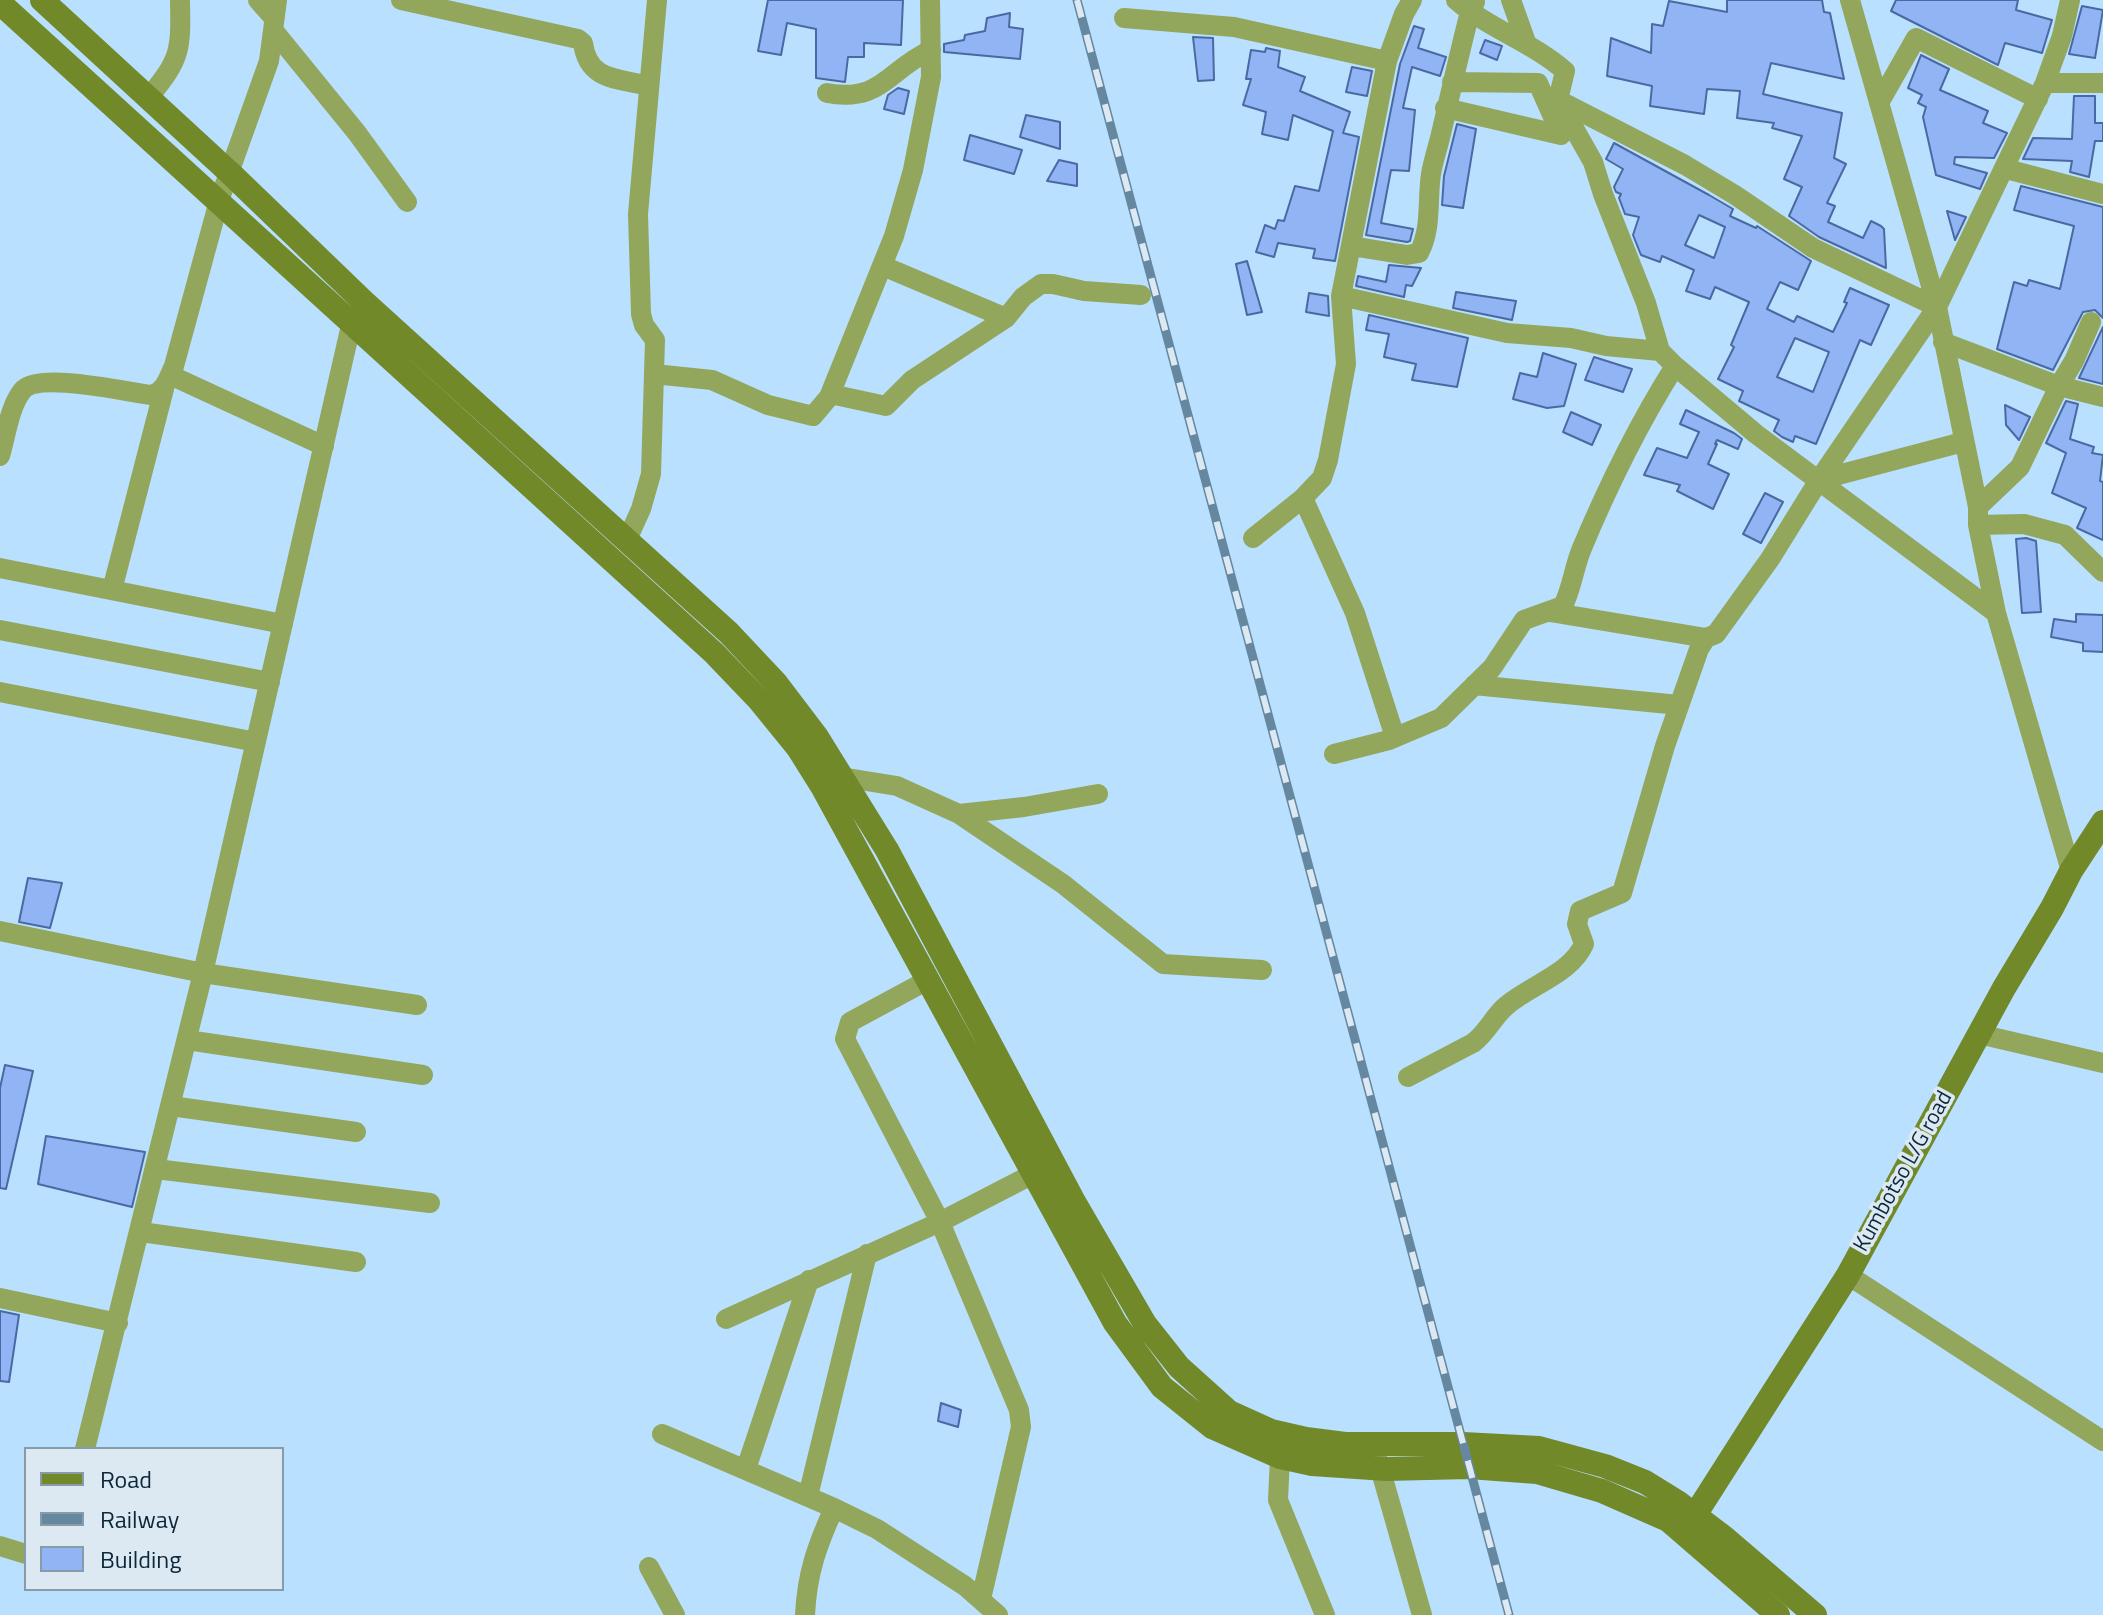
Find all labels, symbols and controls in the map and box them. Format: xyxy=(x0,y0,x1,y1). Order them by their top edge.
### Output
street label: Kumbotso L/G road xyxy=(1849,1087,1959,1257)
legend xyxy=(24,1447,284,1591)
text: Road xyxy=(100,1461,152,1497)
text: Railway xyxy=(100,1501,179,1537)
text: Building xyxy=(100,1541,182,1577)

